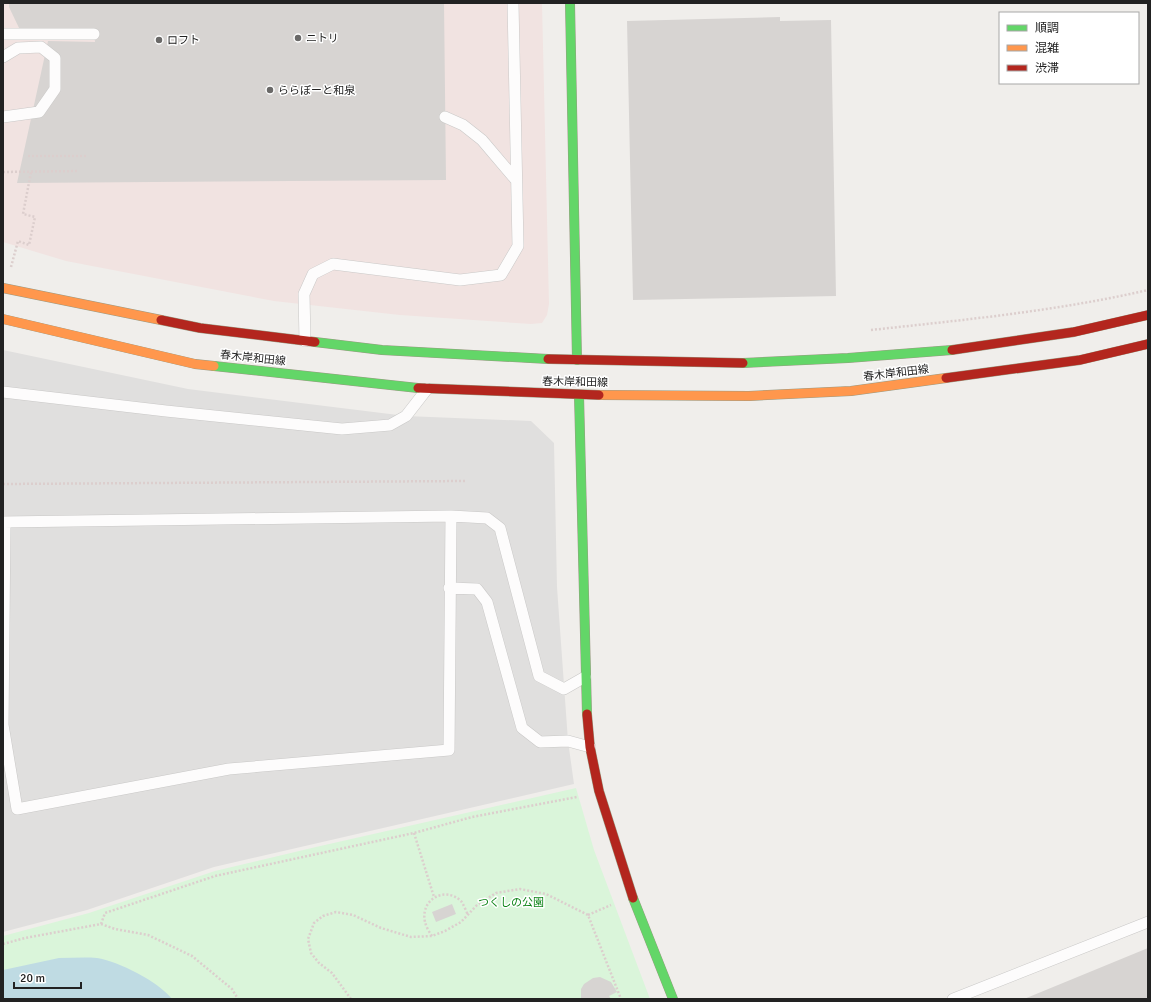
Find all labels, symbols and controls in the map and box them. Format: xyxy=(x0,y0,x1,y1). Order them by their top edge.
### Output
legend xyxy=(999,12,1139,84)
text: 順調 xyxy=(1035,21,1059,36)
place label: ニトリ xyxy=(306,32,339,45)
marker: ニトリ xyxy=(293,33,303,43)
place label: ロフト xyxy=(167,34,200,47)
marker: ロフト xyxy=(154,35,164,45)
text: 混雑 xyxy=(1035,41,1059,56)
text: 渋滞 xyxy=(1035,61,1059,76)
place label: ららぽーと和泉 xyxy=(278,84,356,97)
marker: ららぽーと和泉 xyxy=(265,85,275,95)
street label: 春木岸和田線 xyxy=(220,348,286,368)
street label: 春木岸和田線 xyxy=(862,363,930,383)
street label: 春木岸和田線 xyxy=(542,375,608,389)
park label: つくしの公園 xyxy=(478,896,544,909)
scale bar xyxy=(14,964,81,990)
text: 20 m xyxy=(20,971,45,986)

